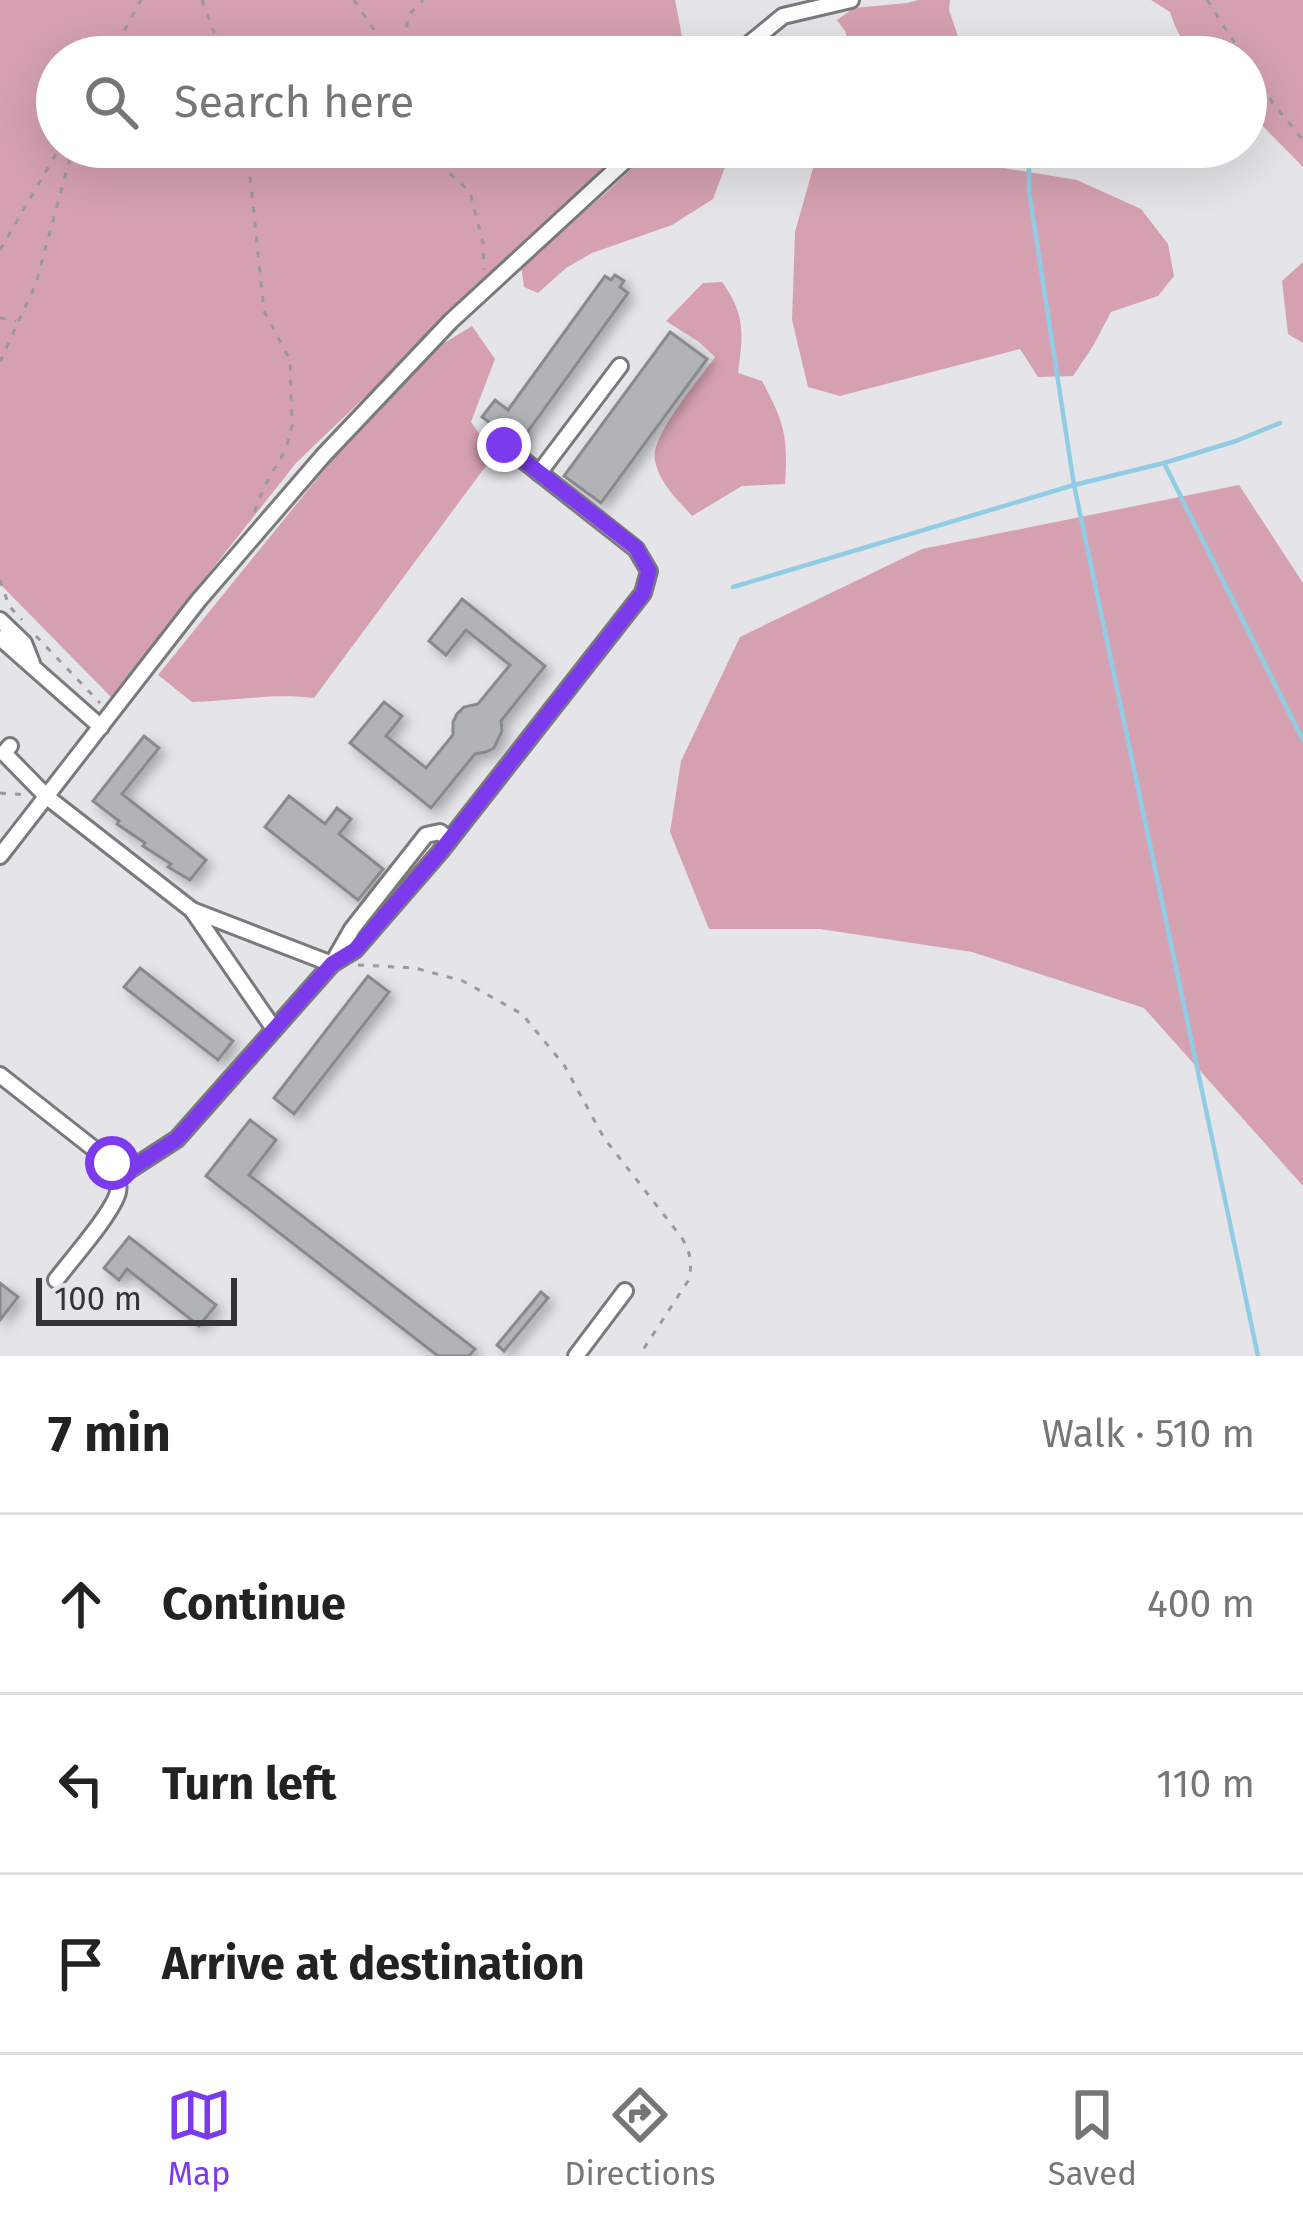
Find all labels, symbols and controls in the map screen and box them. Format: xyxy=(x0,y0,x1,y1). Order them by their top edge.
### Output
search box xyxy=(36,36,1267,168)
icon: search xyxy=(78,69,144,135)
text: Search here xyxy=(174,75,414,129)
route end xyxy=(477,418,531,472)
route start xyxy=(85,1136,139,1190)
scale bar xyxy=(36,1272,237,1325)
text: 100 m xyxy=(54,1279,142,1319)
text: 7 min xyxy=(48,1403,171,1465)
text: Walk · 510 m xyxy=(1042,1411,1255,1457)
icon: ahead xyxy=(48,1571,114,1637)
text: Continue xyxy=(162,1577,346,1631)
text: 400 m xyxy=(1147,1581,1255,1627)
icon: left xyxy=(48,1751,114,1817)
text: Turn left xyxy=(162,1757,336,1811)
text: 110 m xyxy=(1156,1761,1255,1807)
icon: arrive xyxy=(48,1931,114,1997)
text: Arrive at destination xyxy=(162,1937,585,1991)
tab: Map xyxy=(166,2082,232,2194)
tab: Directions xyxy=(564,2082,716,2194)
tab: Saved xyxy=(1048,2082,1137,2194)

